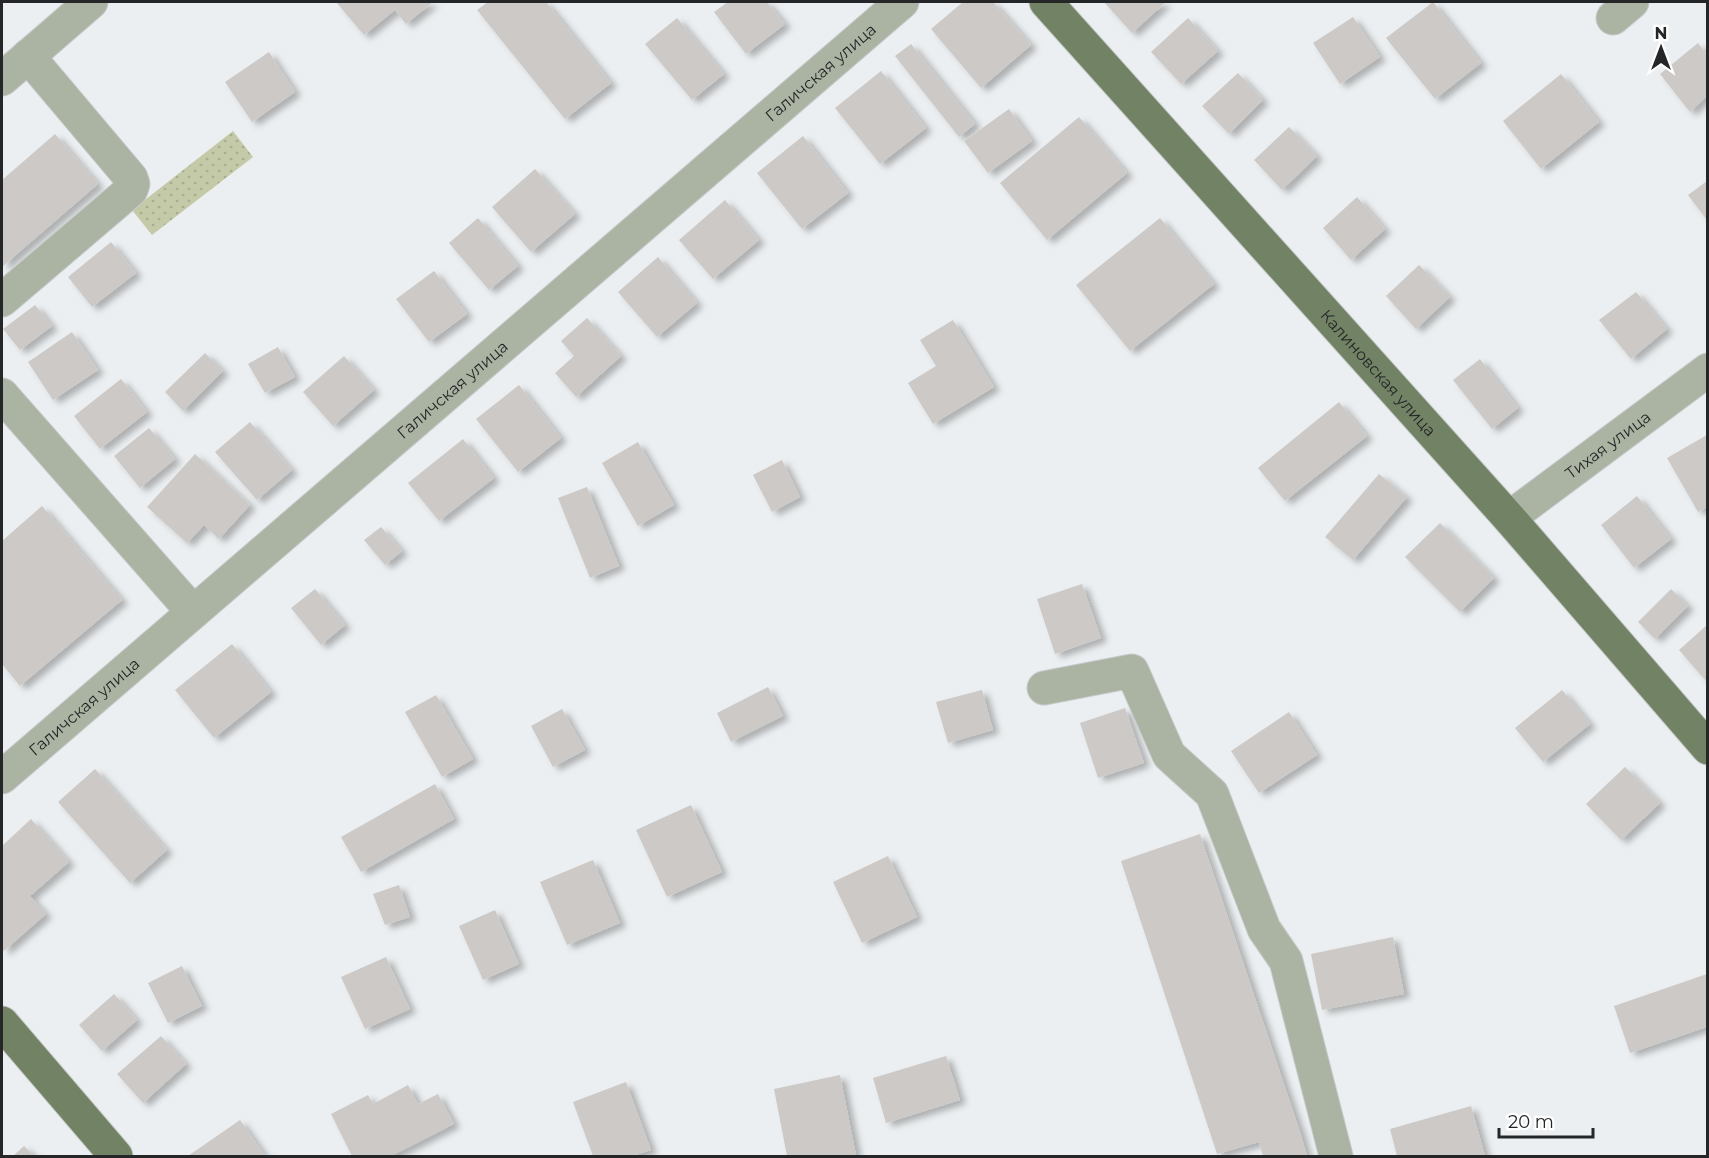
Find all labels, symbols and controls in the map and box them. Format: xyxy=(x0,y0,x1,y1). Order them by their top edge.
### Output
north arrow xyxy=(1631,18,1691,78)
street label: Галичская улица xyxy=(761,19,880,125)
text: N xyxy=(1655,24,1667,43)
street label: Калиновская улица xyxy=(1317,305,1440,440)
street label: Галичская улица xyxy=(393,336,511,442)
street label: Тихая улица xyxy=(1561,407,1654,483)
street label: Галичская улица xyxy=(25,654,143,759)
scale bar xyxy=(1499,1101,1594,1139)
text: 20 m xyxy=(1508,1111,1554,1133)

